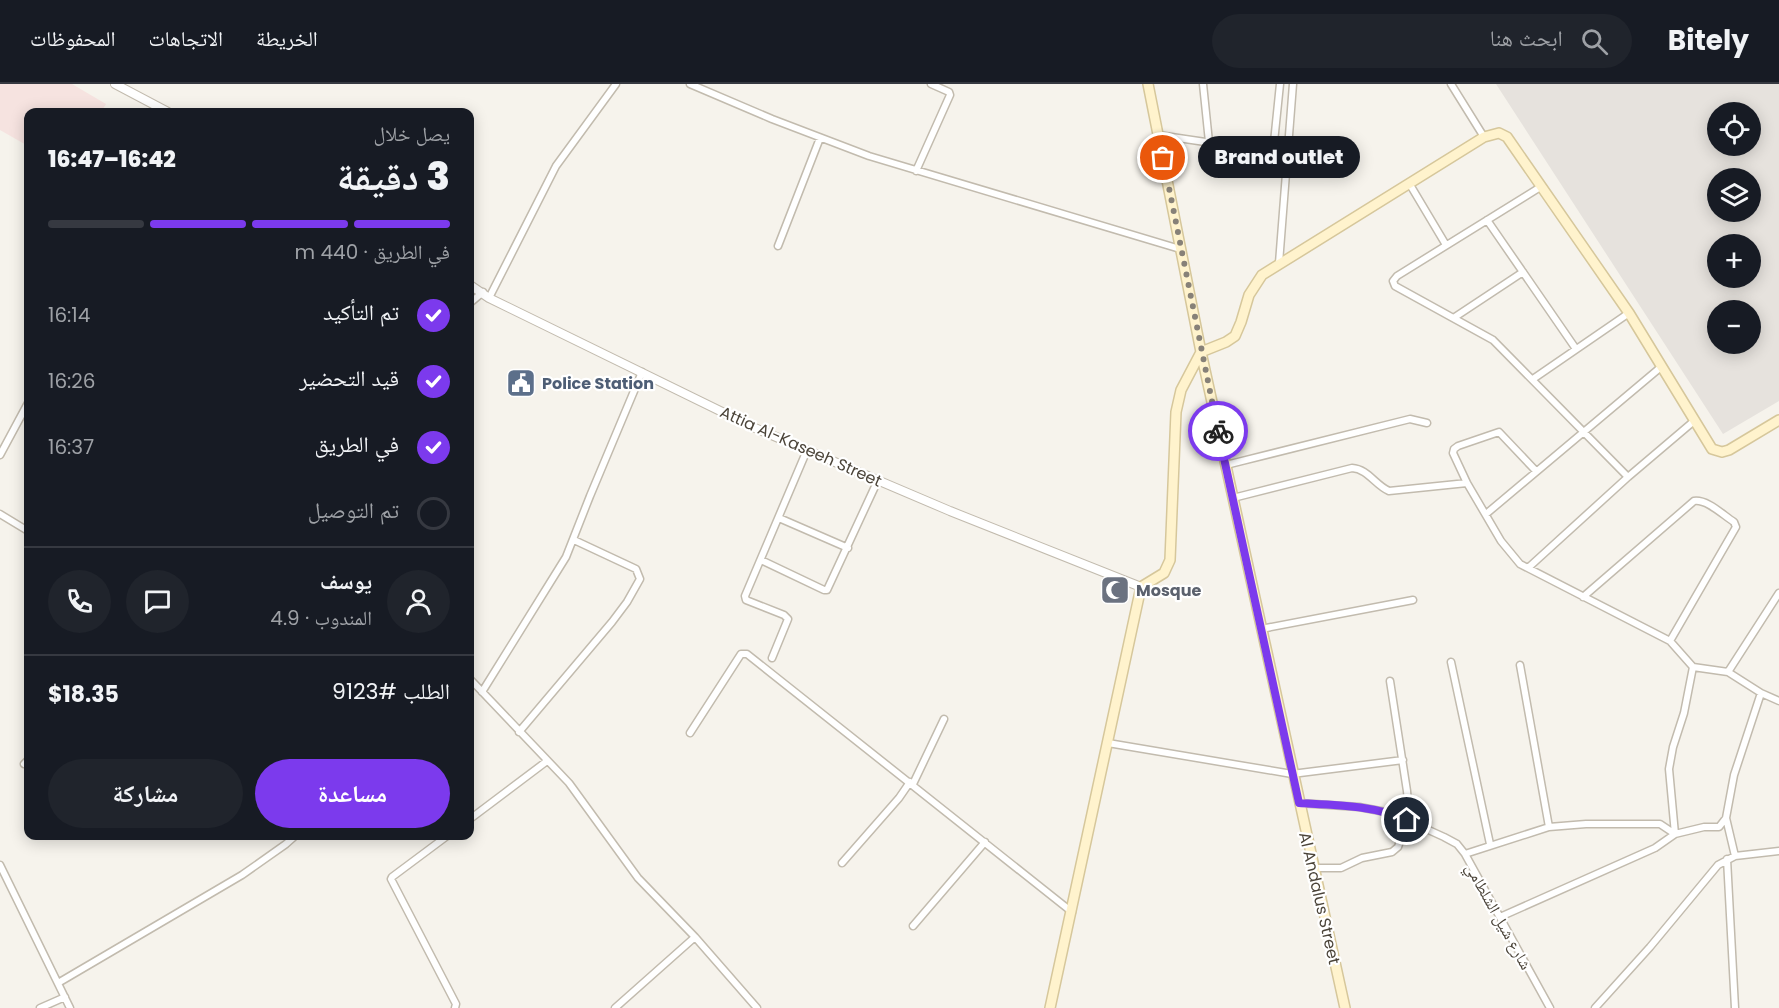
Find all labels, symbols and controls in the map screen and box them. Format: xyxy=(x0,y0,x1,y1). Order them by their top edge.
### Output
search box xyxy=(1212,14,1632,68)
text: Bitely xyxy=(1668,21,1749,60)
text: ابحث هنا xyxy=(1490,23,1563,54)
text: المحفوظات xyxy=(30,24,115,53)
text: الاتجاهات xyxy=(148,24,223,53)
text: الخريطة xyxy=(256,24,318,53)
icon: search xyxy=(1578,25,1611,58)
map controls xyxy=(1707,102,1761,354)
button: locate xyxy=(1707,102,1761,156)
text: يصل خلال xyxy=(374,120,450,148)
pin xyxy=(1137,132,1188,183)
callout: Brand outlet xyxy=(1199,137,1361,179)
icon: bag xyxy=(1146,141,1179,174)
text: Brand outlet xyxy=(1215,143,1343,171)
text: 16:42–16:47 xyxy=(48,144,176,175)
text: 3 دقيقة xyxy=(337,149,450,204)
button: layers xyxy=(1707,168,1761,222)
button: + xyxy=(1707,234,1761,288)
text: في الطريق · 440 m xyxy=(295,238,450,266)
text: تم التأكيد xyxy=(323,297,399,328)
icon: check xyxy=(417,299,450,332)
button: − xyxy=(1707,300,1761,354)
text: 16:14 xyxy=(48,301,90,329)
text: قيد التحضير xyxy=(299,363,399,394)
icon: check xyxy=(417,365,450,398)
text: 16:26 xyxy=(48,367,96,395)
public building icon: Police Station xyxy=(505,367,537,399)
place label: Police Station xyxy=(542,372,654,395)
street label: Attia Al-Kaseeh Street xyxy=(716,400,886,493)
courier xyxy=(1188,401,1248,461)
icon: bike xyxy=(1202,415,1235,448)
text: في الطريق xyxy=(314,429,399,460)
icon: check xyxy=(417,431,450,464)
text: 16:37 xyxy=(48,433,94,461)
text: تم التوصيل xyxy=(308,495,399,526)
text: يوسف xyxy=(320,566,372,597)
button: phone xyxy=(48,570,111,633)
button: chat xyxy=(126,570,189,633)
button: person xyxy=(387,570,450,633)
mosque icon: Mosque xyxy=(1099,574,1131,606)
place label: Mosque xyxy=(1136,579,1201,602)
text: المندوب · 4.9 xyxy=(270,604,372,632)
text: الطلب #9123 xyxy=(332,676,450,707)
text: $18.35 xyxy=(48,679,119,710)
button: مشاركة xyxy=(48,759,243,828)
button: مساعدة xyxy=(255,759,450,828)
pin xyxy=(1381,794,1432,845)
icon: home xyxy=(1390,803,1423,836)
street label: Al Andalus Street xyxy=(1293,830,1346,967)
street label: شارع شيل الشلطامي xyxy=(1459,859,1537,974)

